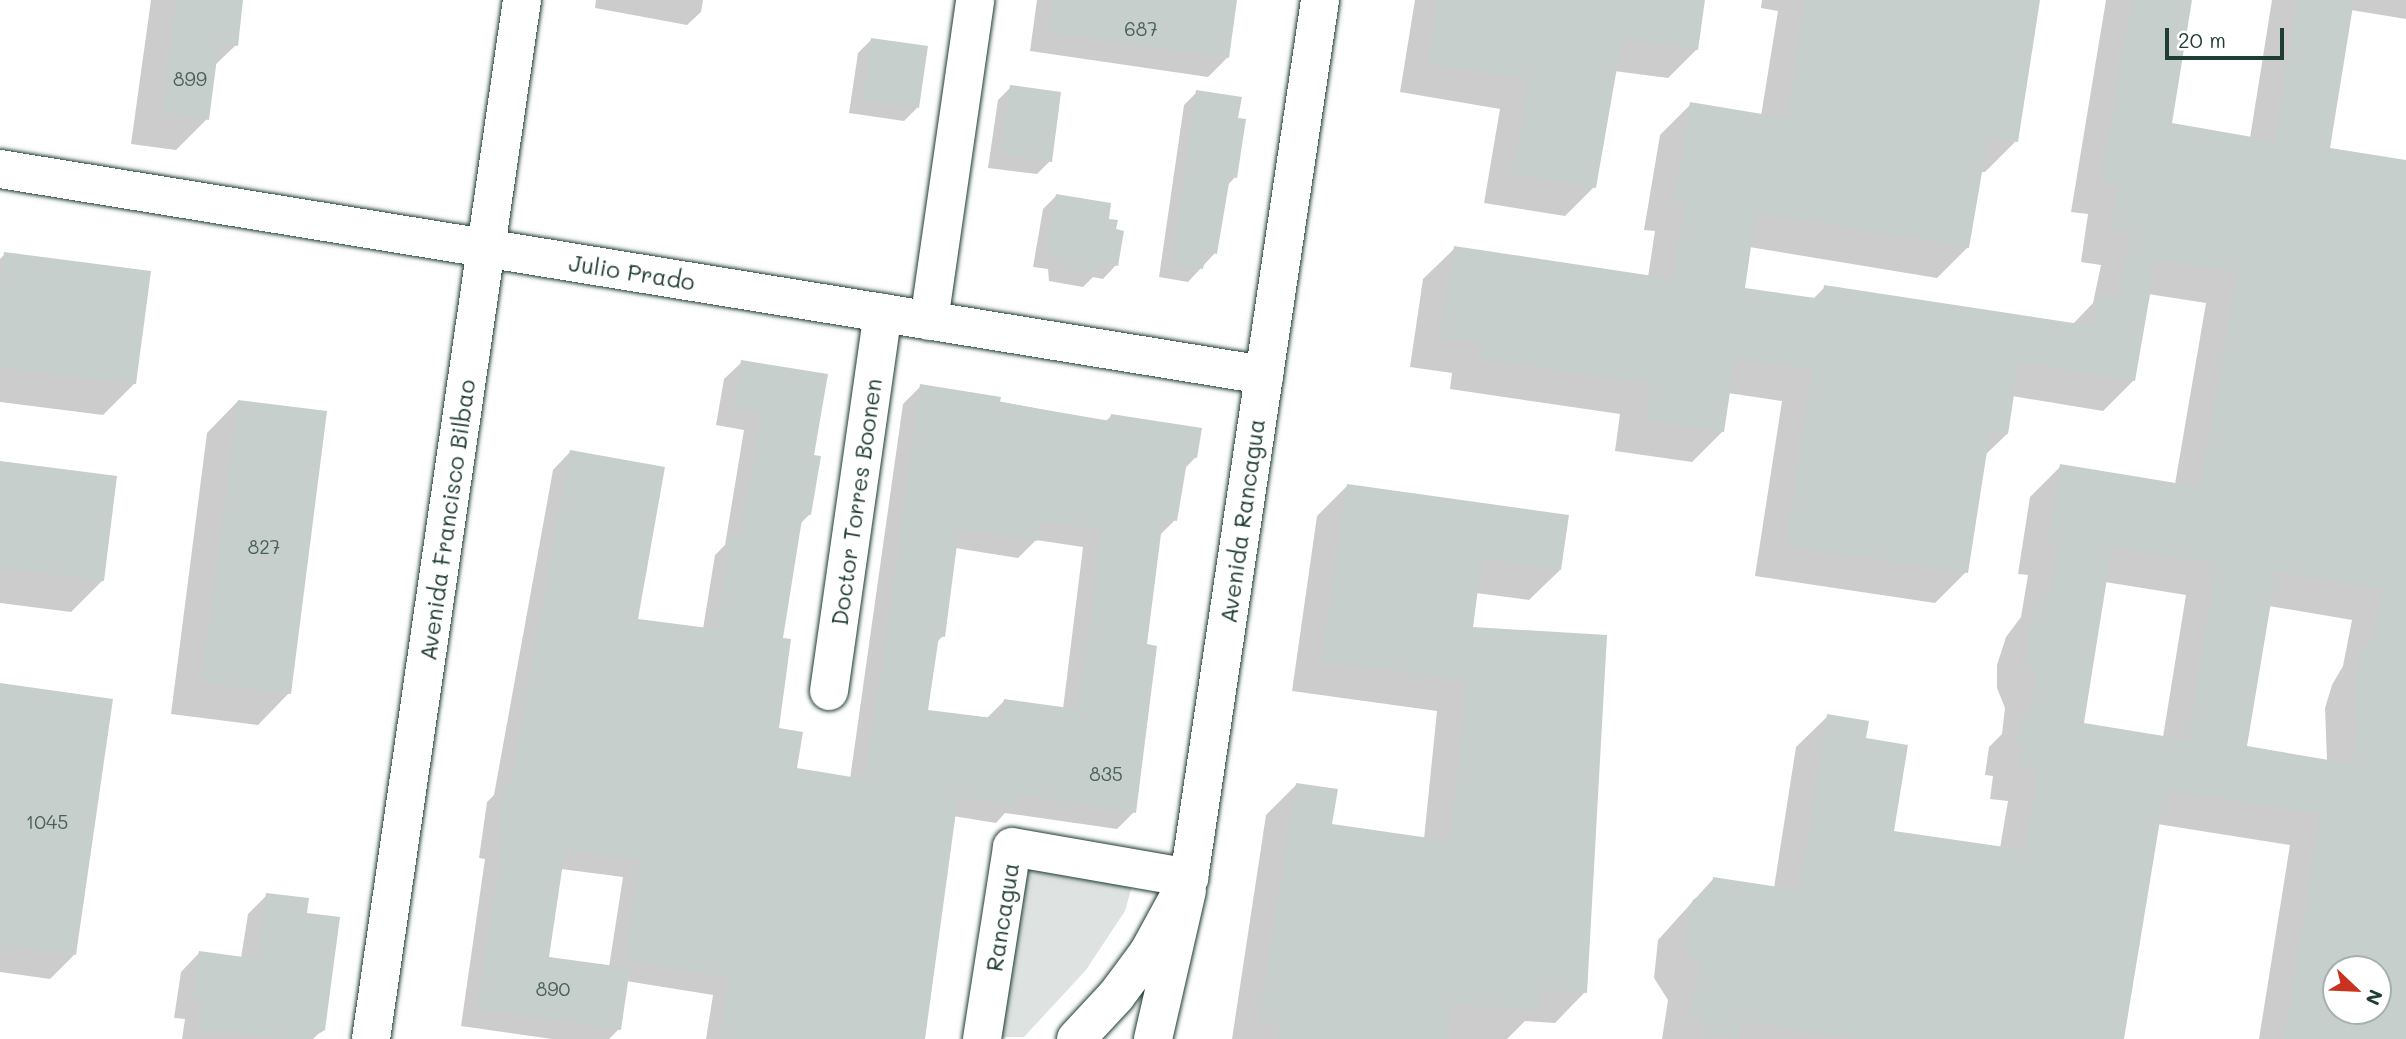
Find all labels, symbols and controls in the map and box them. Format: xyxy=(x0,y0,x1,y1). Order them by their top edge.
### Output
scale bar xyxy=(2168,14,2287,58)
house number: 687 xyxy=(1124,18,1158,40)
text: 20 m xyxy=(2178,26,2226,53)
house number: 899 xyxy=(173,68,207,90)
street label: Julio Prado xyxy=(567,248,697,296)
street label: Doctor Torres Boonen xyxy=(825,377,887,627)
street label: Avenida Francisco Bilbao xyxy=(414,378,480,662)
street label: Avenida Rancagua xyxy=(1214,417,1270,625)
house number: 827 xyxy=(248,536,280,558)
house number: 835 xyxy=(1089,763,1123,785)
house number: 1045 xyxy=(26,811,68,833)
street label: Rancagua xyxy=(980,861,1024,973)
north arrow xyxy=(2322,955,2392,1025)
house number: 890 xyxy=(536,978,570,1000)
text: N xyxy=(2361,986,2389,1009)

